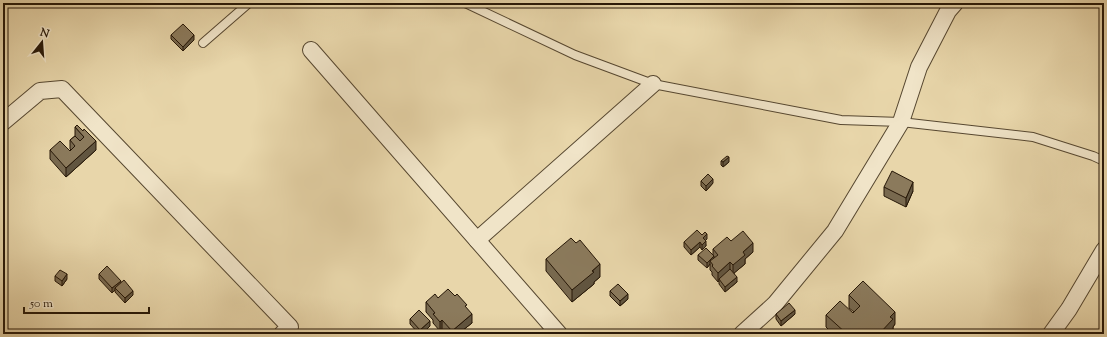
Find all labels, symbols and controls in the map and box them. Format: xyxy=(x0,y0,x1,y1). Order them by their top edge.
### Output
north arrow xyxy=(22,22,62,62)
text: N xyxy=(37,24,51,42)
scale bar xyxy=(24,289,149,315)
text: 50 m xyxy=(29,295,53,313)

